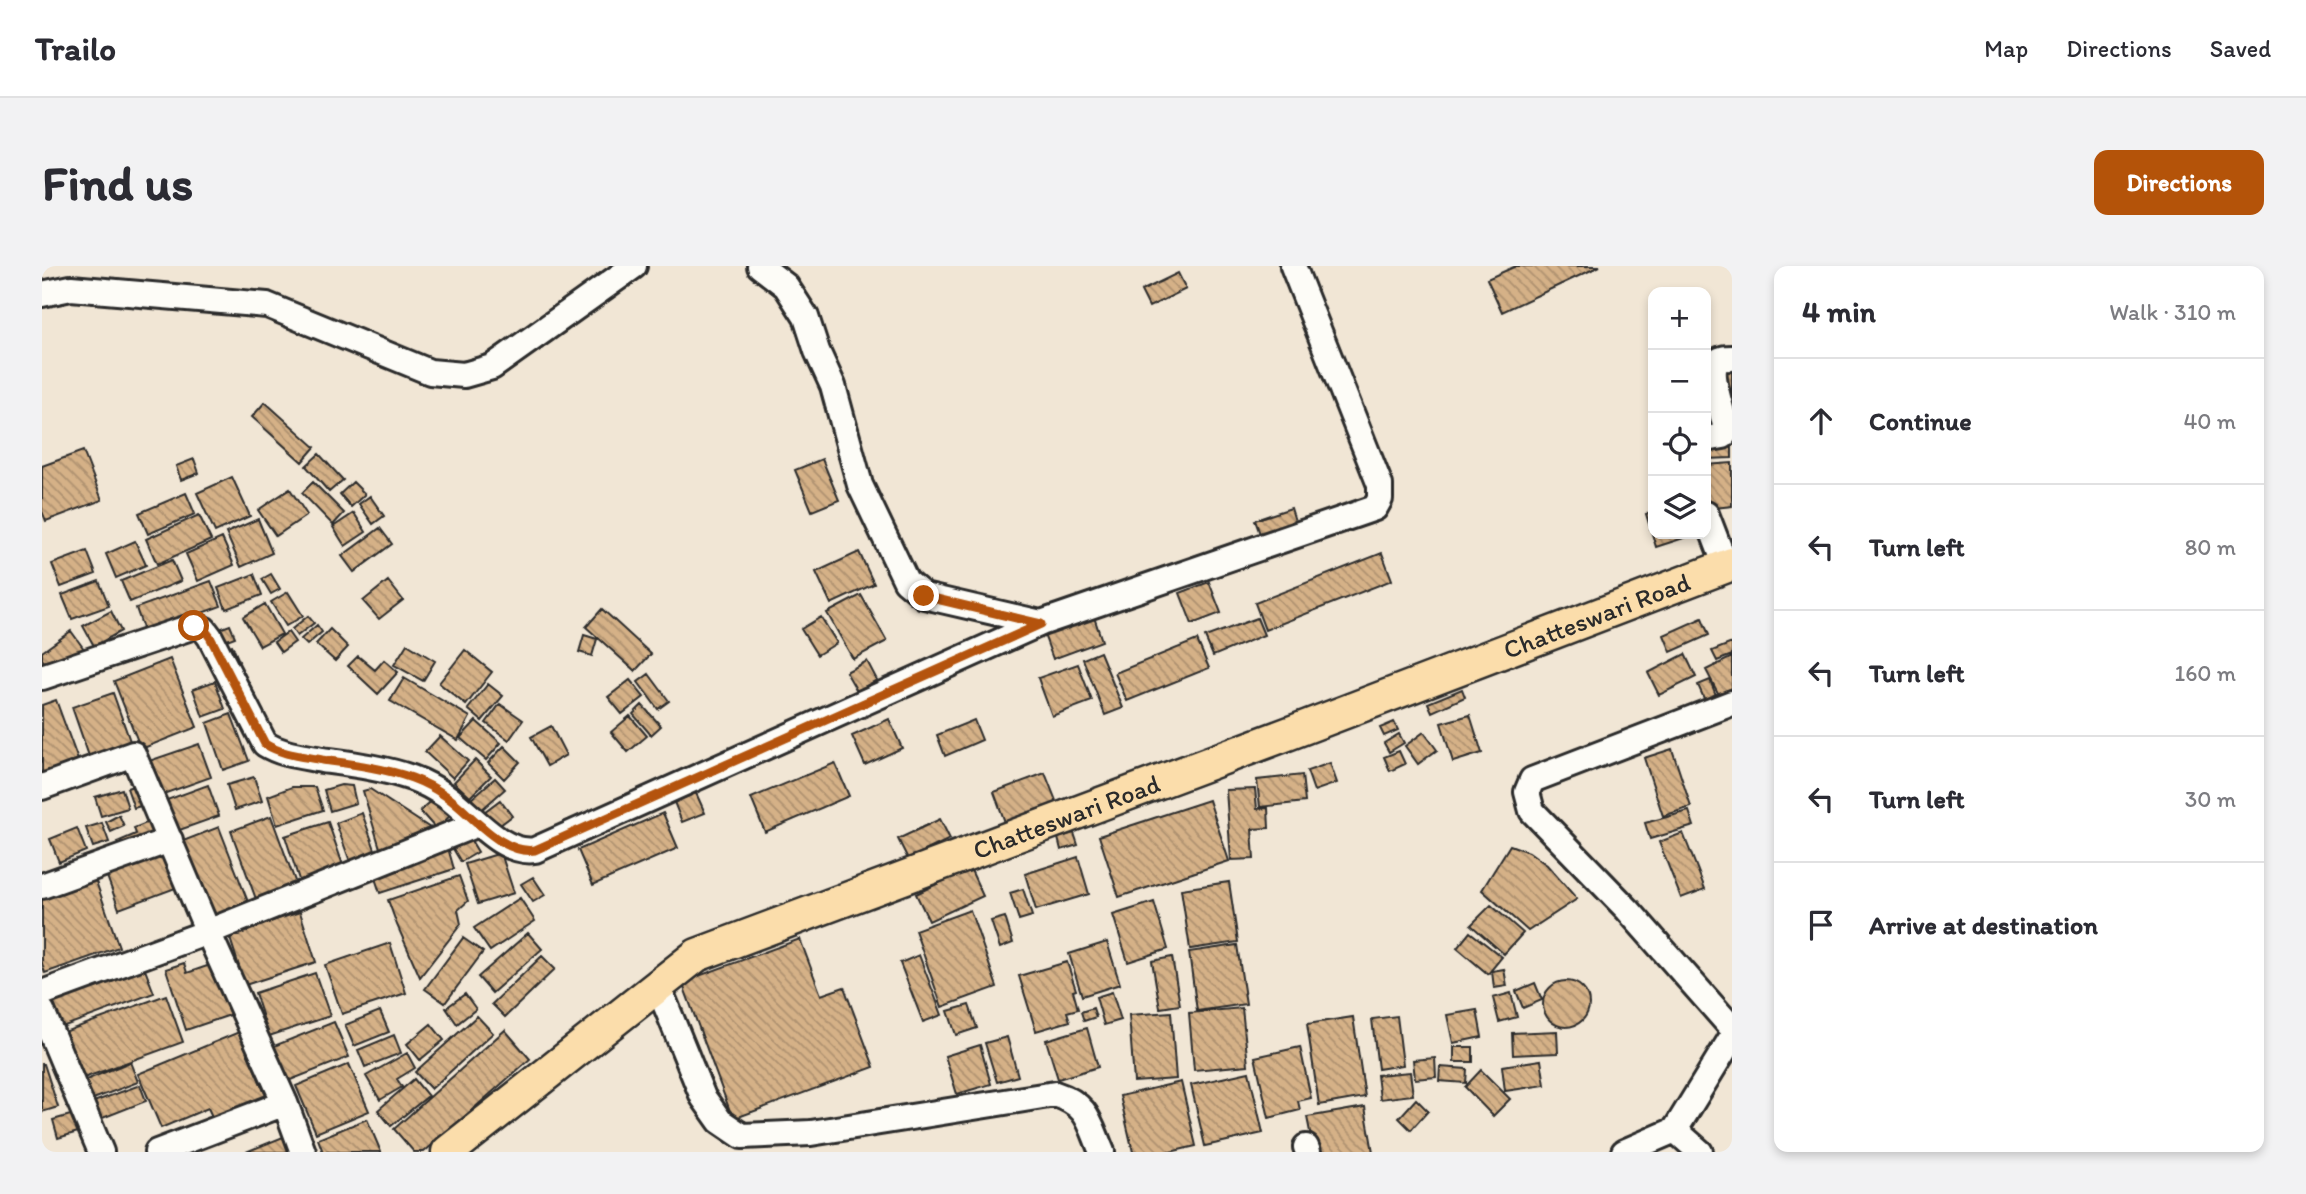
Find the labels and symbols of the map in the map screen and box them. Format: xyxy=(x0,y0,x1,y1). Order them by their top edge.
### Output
street label: Chatteswari Road xyxy=(1499,566,1695,666)
route end xyxy=(908,580,939,611)
route start xyxy=(178,610,209,641)
street label: Chatteswari Road xyxy=(969,767,1164,866)

